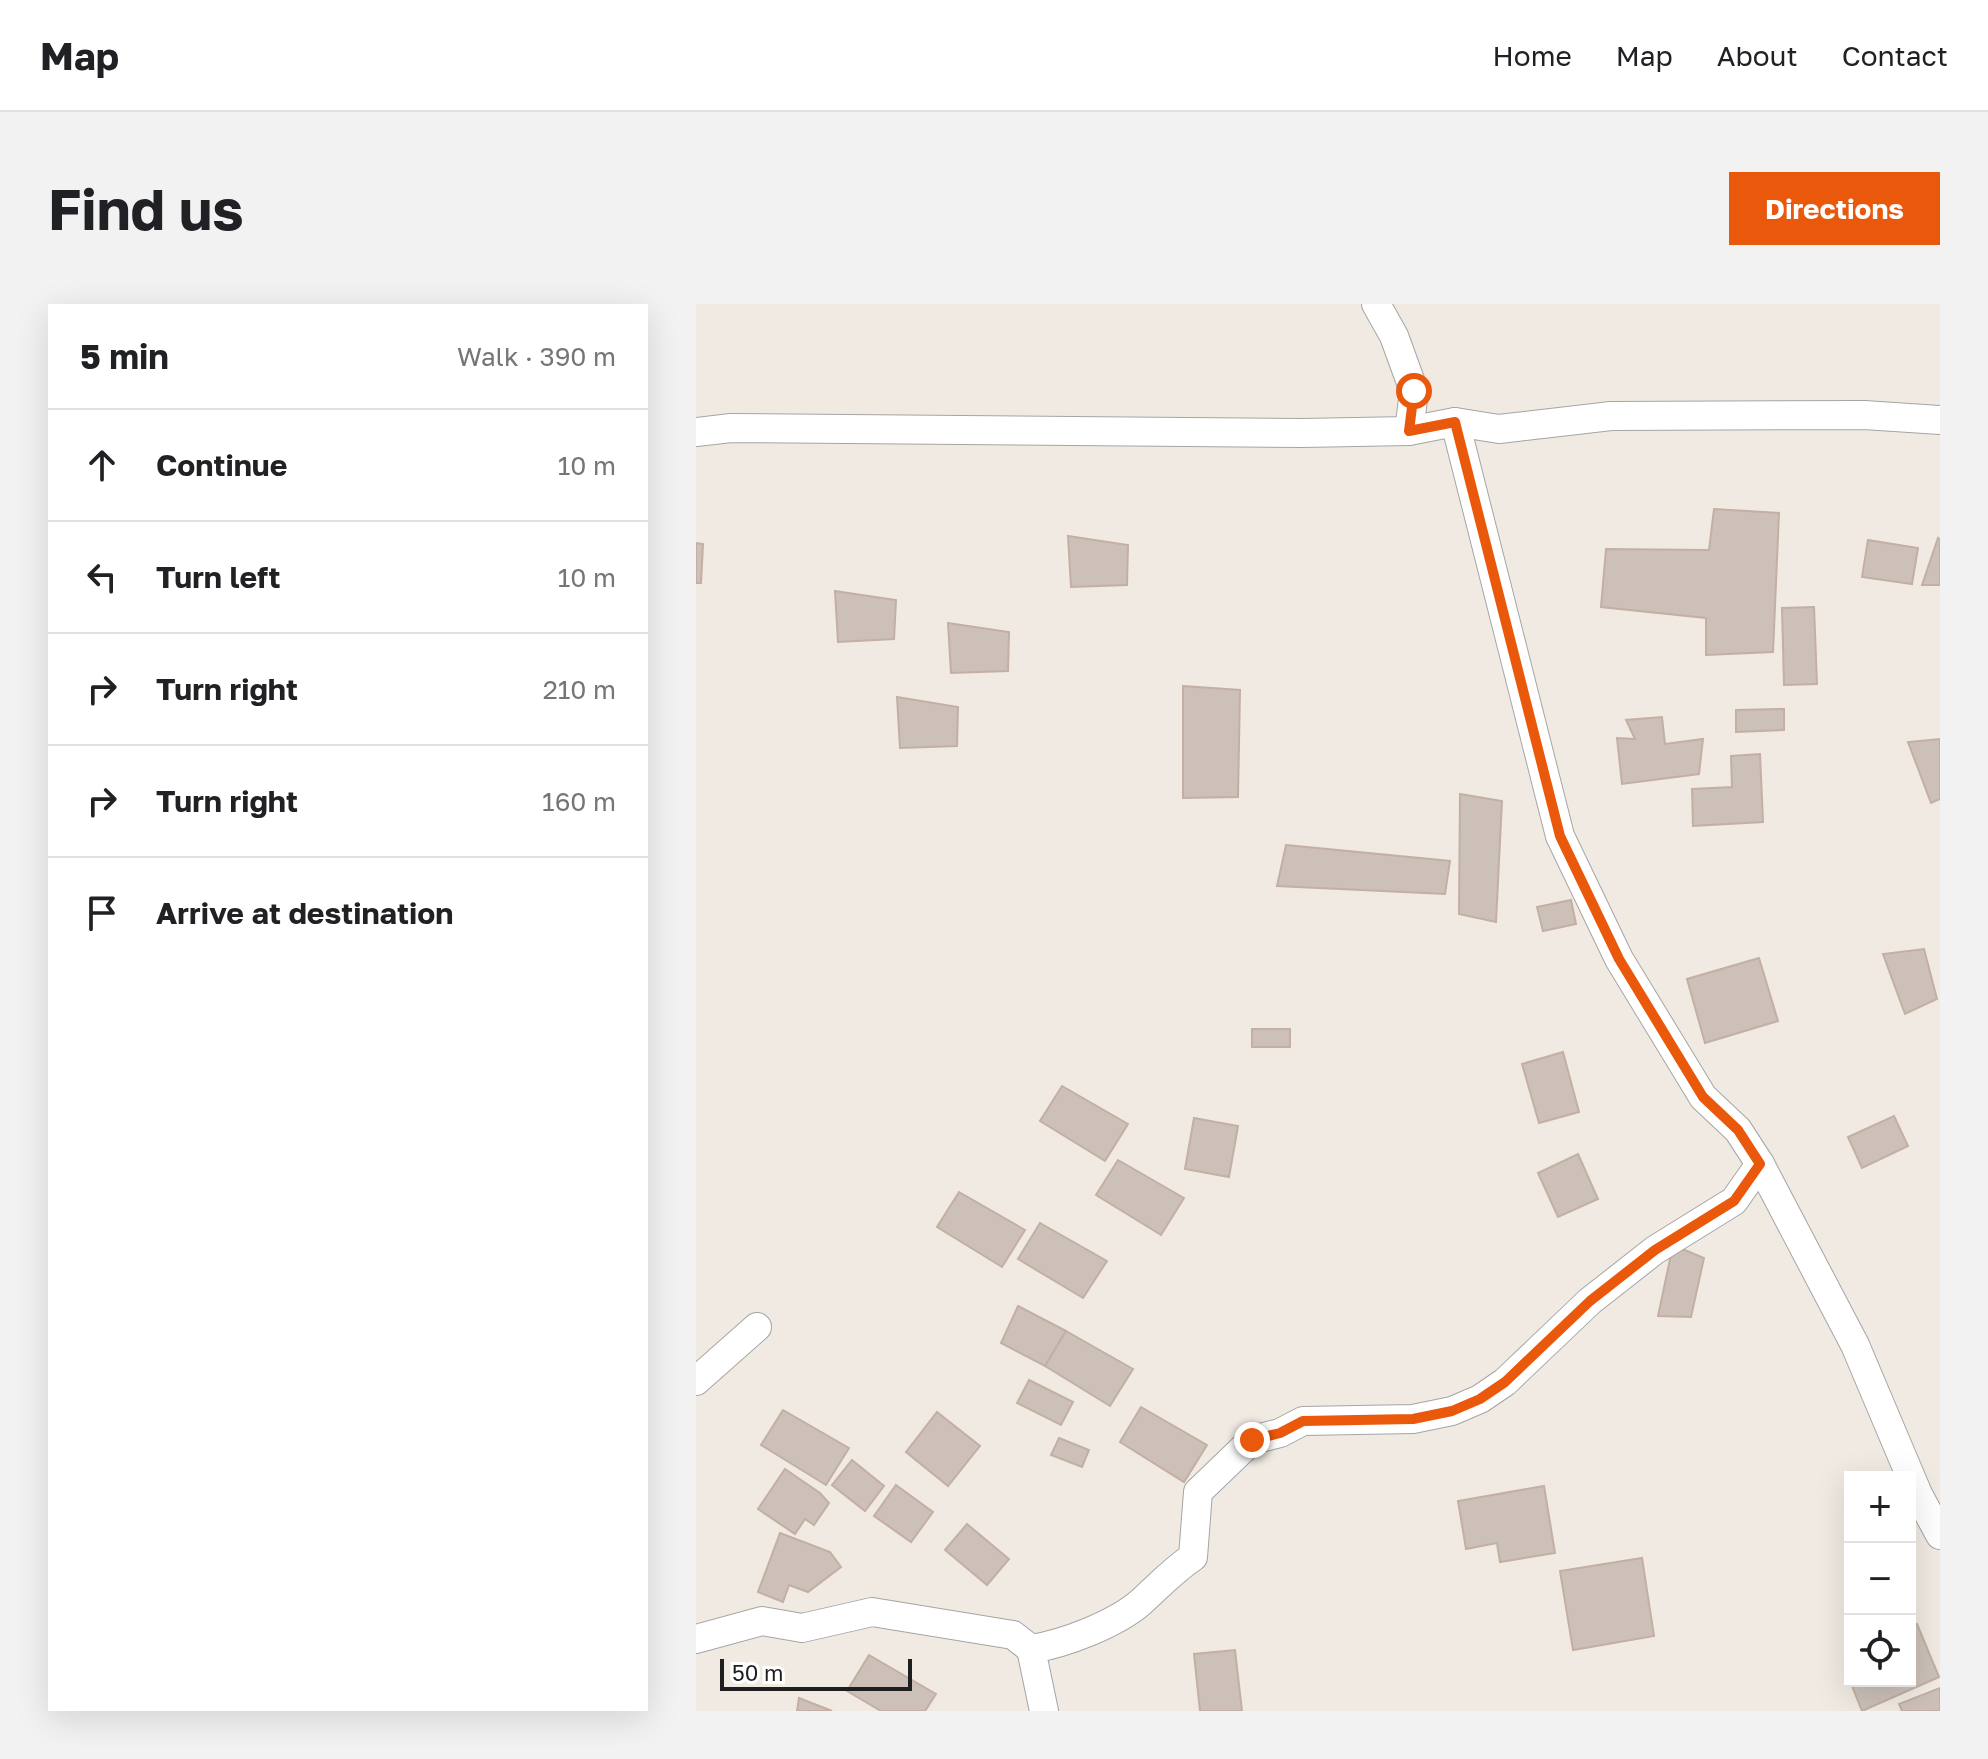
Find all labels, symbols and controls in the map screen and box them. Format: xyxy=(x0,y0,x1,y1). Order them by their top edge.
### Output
text: Map xyxy=(40,33,119,78)
text: Home xyxy=(1493,39,1572,72)
text: Map xyxy=(1616,39,1673,72)
text: About xyxy=(1717,39,1798,72)
text: Contact xyxy=(1842,39,1948,72)
button: Directions xyxy=(1729,172,1940,245)
text: Find us xyxy=(48,175,244,242)
text: 5 min xyxy=(80,336,169,376)
text: Walk · 390 m xyxy=(457,341,616,372)
route start xyxy=(1396,373,1432,409)
icon: ahead xyxy=(80,443,124,487)
text: Continue xyxy=(156,447,287,483)
text: 10 m xyxy=(558,450,616,481)
icon: left xyxy=(80,555,124,599)
text: Turn left xyxy=(156,559,281,595)
text: 10 m xyxy=(558,562,616,593)
icon: right xyxy=(80,667,124,711)
text: Turn right xyxy=(156,671,298,707)
text: 210 m xyxy=(543,674,616,705)
icon: right xyxy=(80,779,124,823)
text: Turn right xyxy=(156,783,298,819)
text: 160 m xyxy=(542,786,616,817)
icon: arrive xyxy=(80,891,124,935)
text: Arrive at destination xyxy=(156,895,453,931)
route end xyxy=(1234,1422,1270,1458)
map controls xyxy=(1844,1471,1916,1687)
button: + xyxy=(1844,1471,1916,1543)
button: − xyxy=(1844,1543,1916,1615)
button: locate xyxy=(1844,1615,1916,1687)
scale bar xyxy=(720,1655,912,1691)
text: 50 m xyxy=(732,1659,783,1686)

